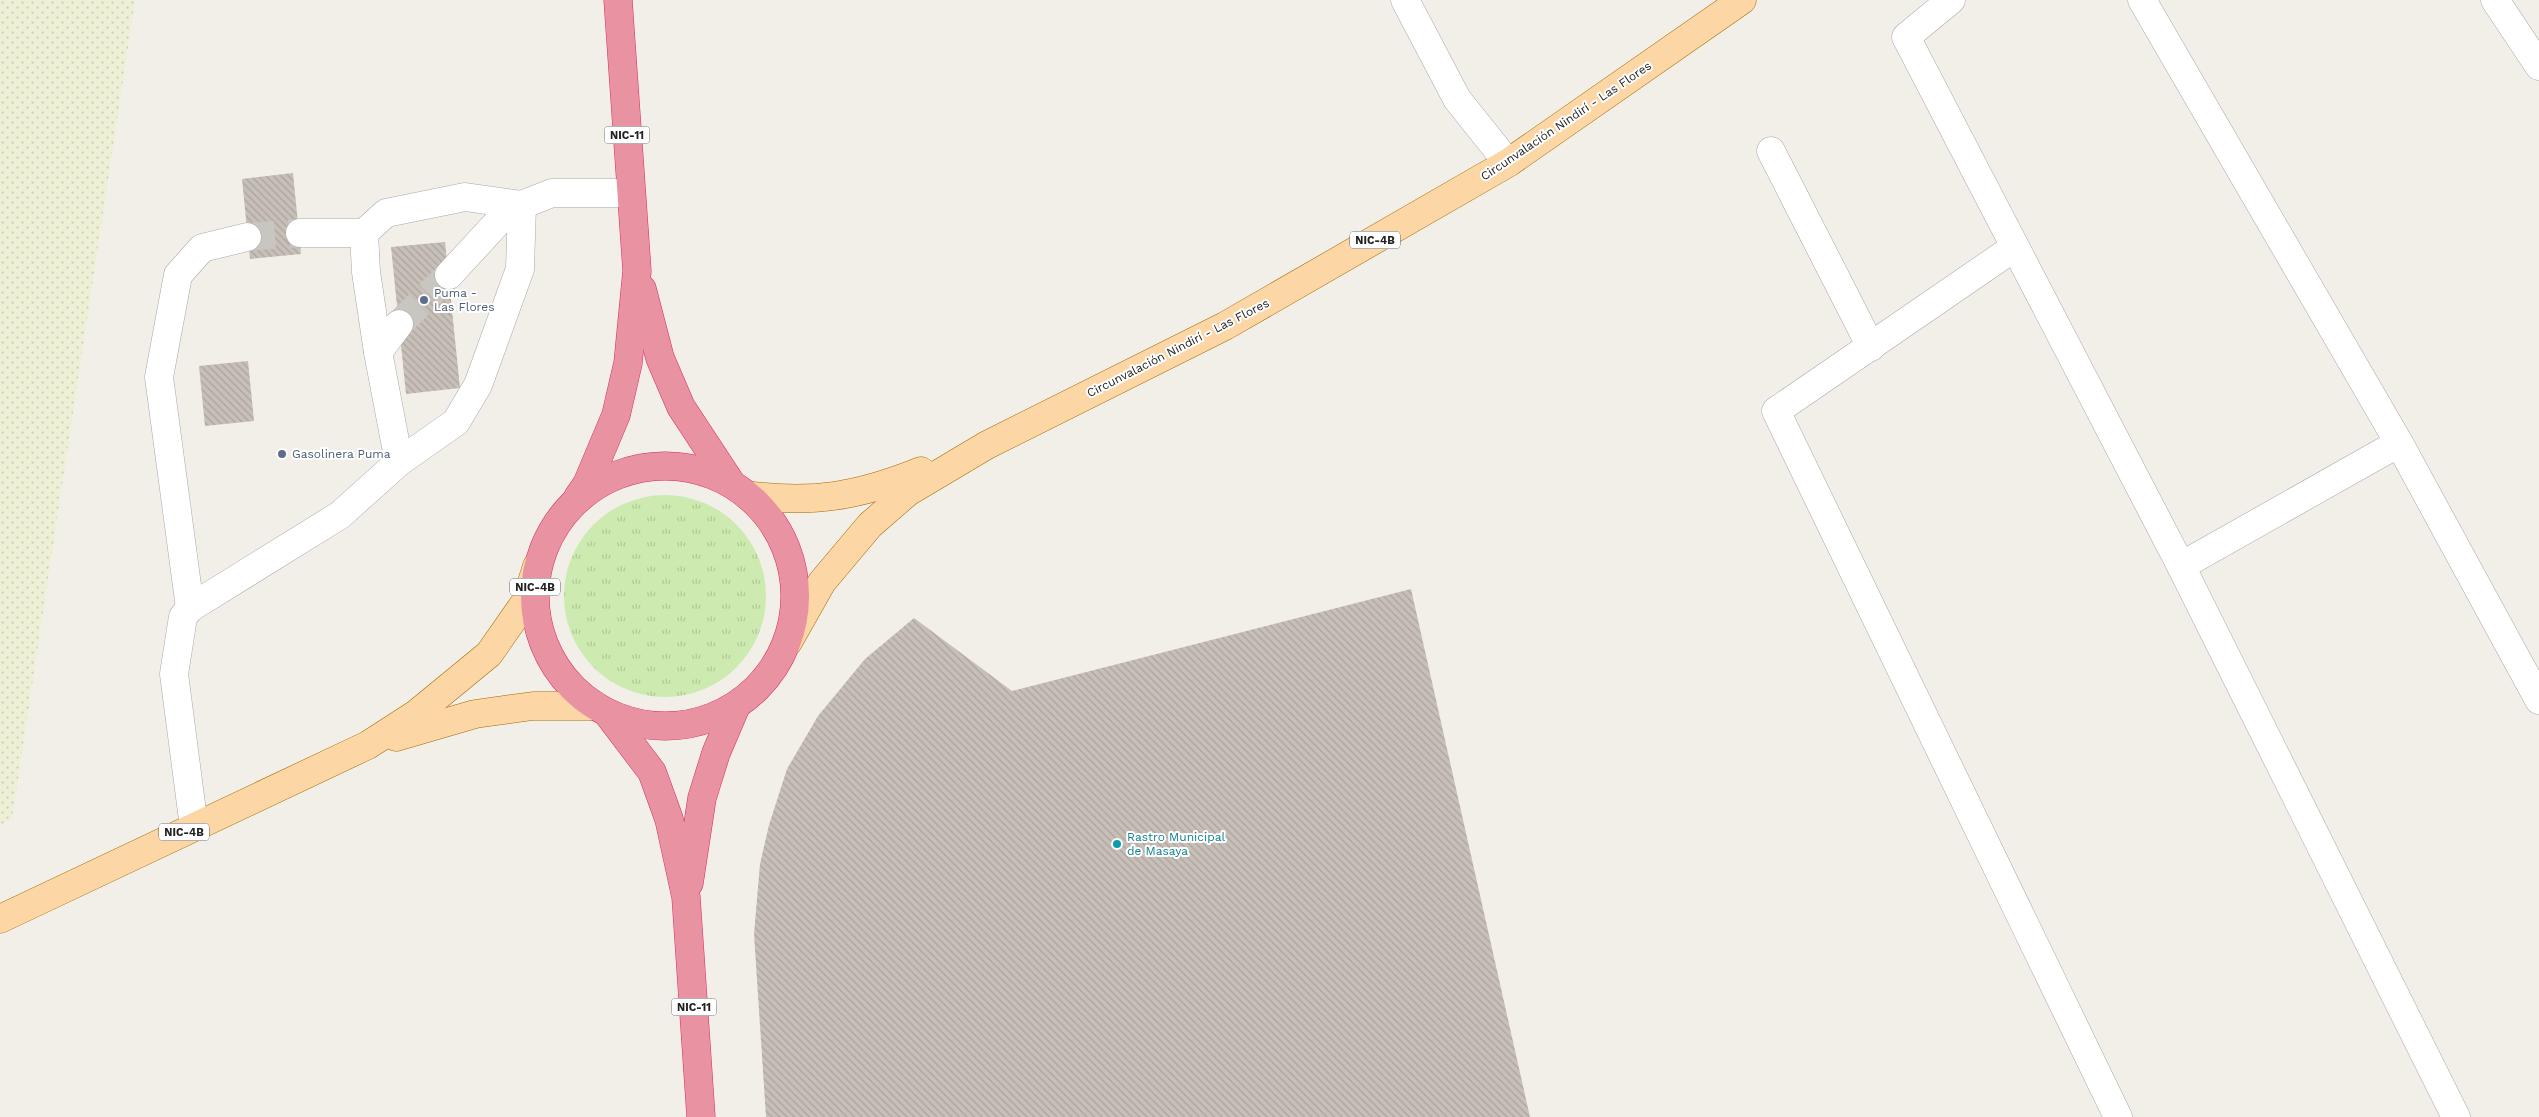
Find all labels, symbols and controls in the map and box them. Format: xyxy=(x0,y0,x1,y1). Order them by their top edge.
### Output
street label: Circunvalación Nindirí - Las Flores xyxy=(1478,59,1654,183)
road number: NIC-11 xyxy=(604,126,650,144)
road number: NIC-4B xyxy=(1350,232,1400,248)
place label: Puma - Las Flores xyxy=(434,286,495,314)
marker: Puma - Las Flores xyxy=(418,294,430,306)
street label: Circunvalación Nindirí - Las Flores xyxy=(1085,296,1271,400)
place label: Gasolinera Puma xyxy=(292,447,391,461)
marker: Gasolinera Puma xyxy=(276,448,288,460)
road number: NIC-4B xyxy=(510,578,560,596)
road number: NIC-4B xyxy=(159,824,209,840)
place label: Rastro Municipal de Masaya xyxy=(1127,830,1226,858)
marker: Rastro Municipal de Masaya xyxy=(1111,838,1123,850)
road number: NIC-11 xyxy=(672,999,716,1016)

